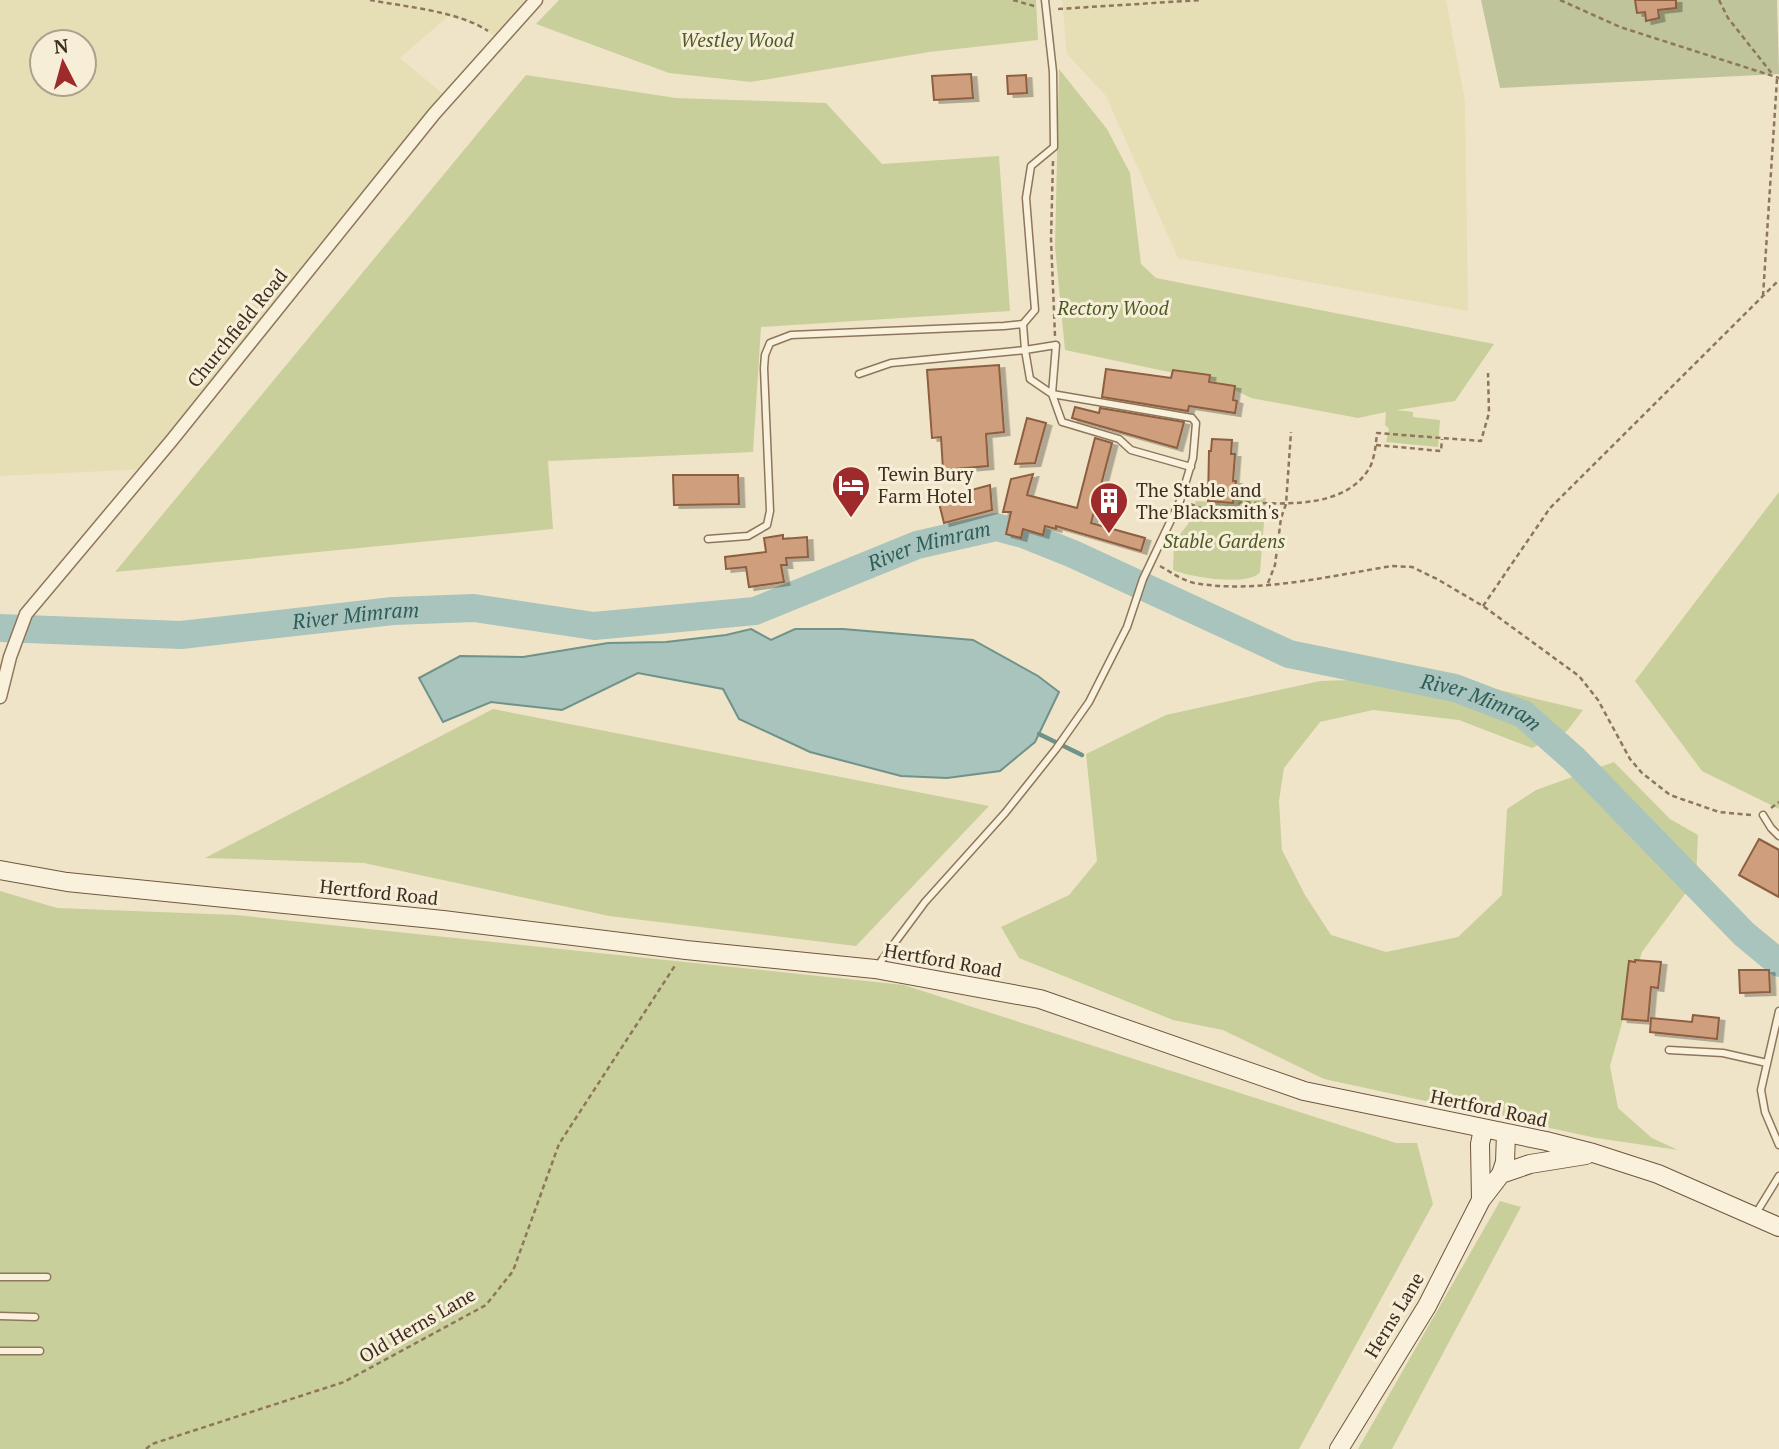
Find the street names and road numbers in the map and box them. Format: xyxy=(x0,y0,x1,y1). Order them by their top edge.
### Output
street label: Churchfield Road xyxy=(181,263,292,392)
street label: Hertford Road xyxy=(318,873,440,910)
street label: Hertford Road xyxy=(882,937,1004,982)
street label: Hertford Road xyxy=(1428,1083,1550,1132)
street label: Herns Lane xyxy=(1358,1267,1429,1362)
street label: Old Herns Lane xyxy=(354,1281,480,1368)

